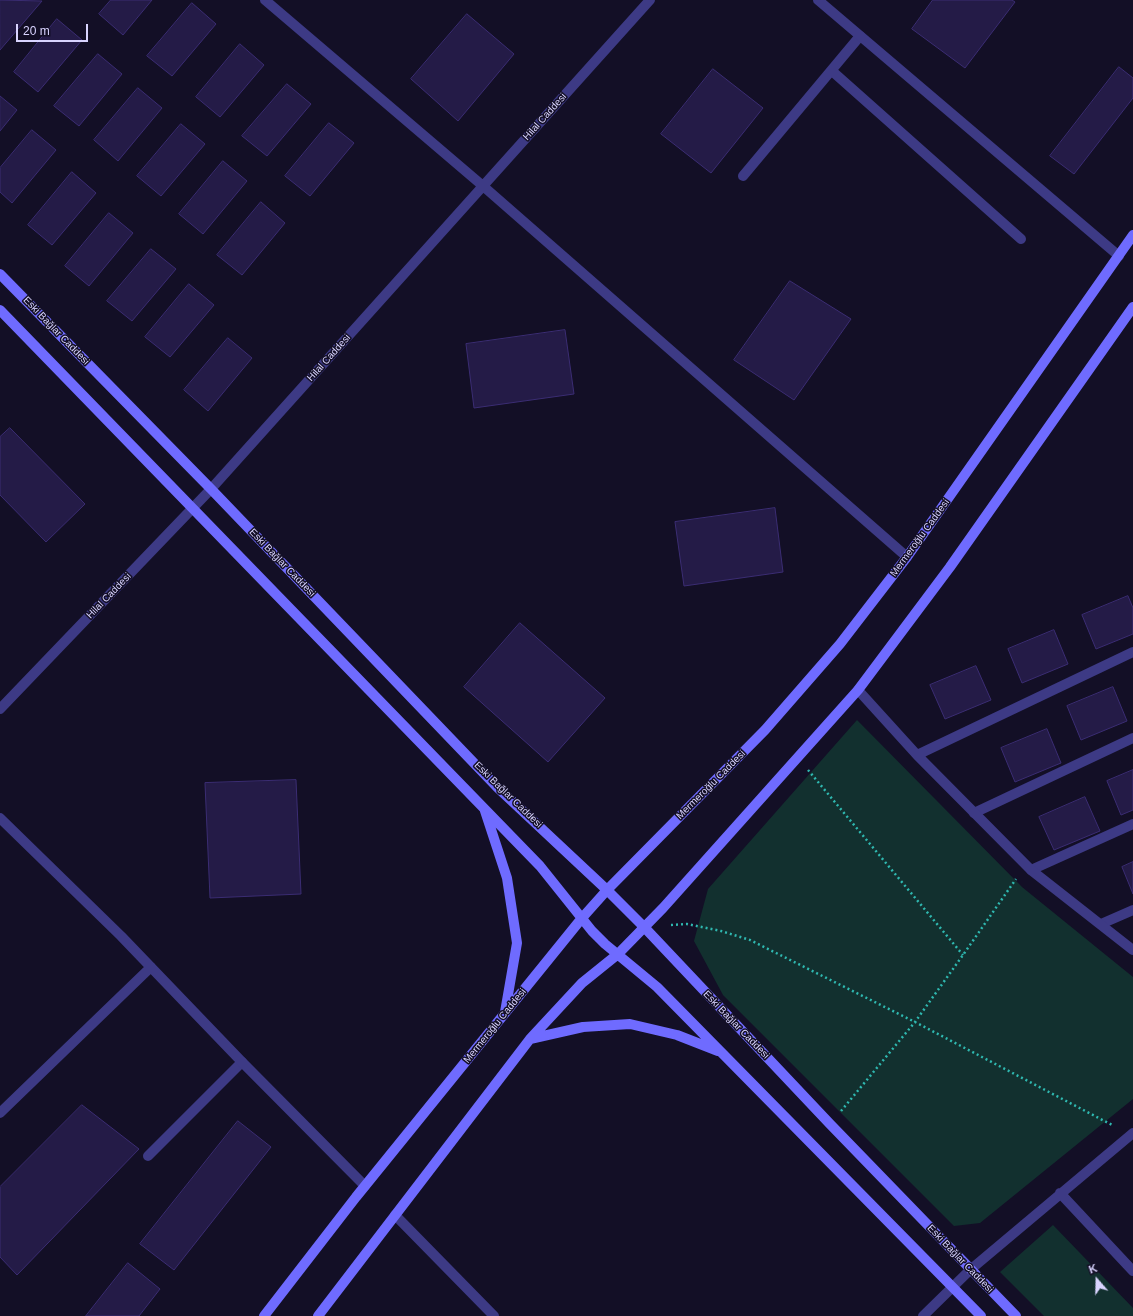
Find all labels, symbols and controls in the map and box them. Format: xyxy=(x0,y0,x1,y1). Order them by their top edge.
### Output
scale bar xyxy=(18,16,90,42)
text: 20 m xyxy=(23,24,50,38)
street label: Hilal Caddesi xyxy=(521,91,569,143)
street label: Eski Bağlar Caddesi xyxy=(20,294,92,368)
street label: Hilal Caddesi xyxy=(305,332,353,384)
street label: Mermeroğlu Caddesi xyxy=(888,497,952,579)
street label: Eski Bağlar Caddesi xyxy=(246,526,318,600)
street label: Hilal Caddesi xyxy=(84,571,134,621)
street label: Mermeroğlu Caddesi xyxy=(674,748,748,822)
street label: Eski Bağlar Caddesi xyxy=(471,759,545,831)
street label: Mermeroğlu Caddesi xyxy=(461,986,529,1066)
street label: Eski Bağlar Caddesi xyxy=(700,988,772,1062)
street label: Eski Bağlar Caddesi xyxy=(924,1222,996,1296)
north arrow xyxy=(1077,1260,1117,1300)
text: K xyxy=(1087,1262,1099,1276)

